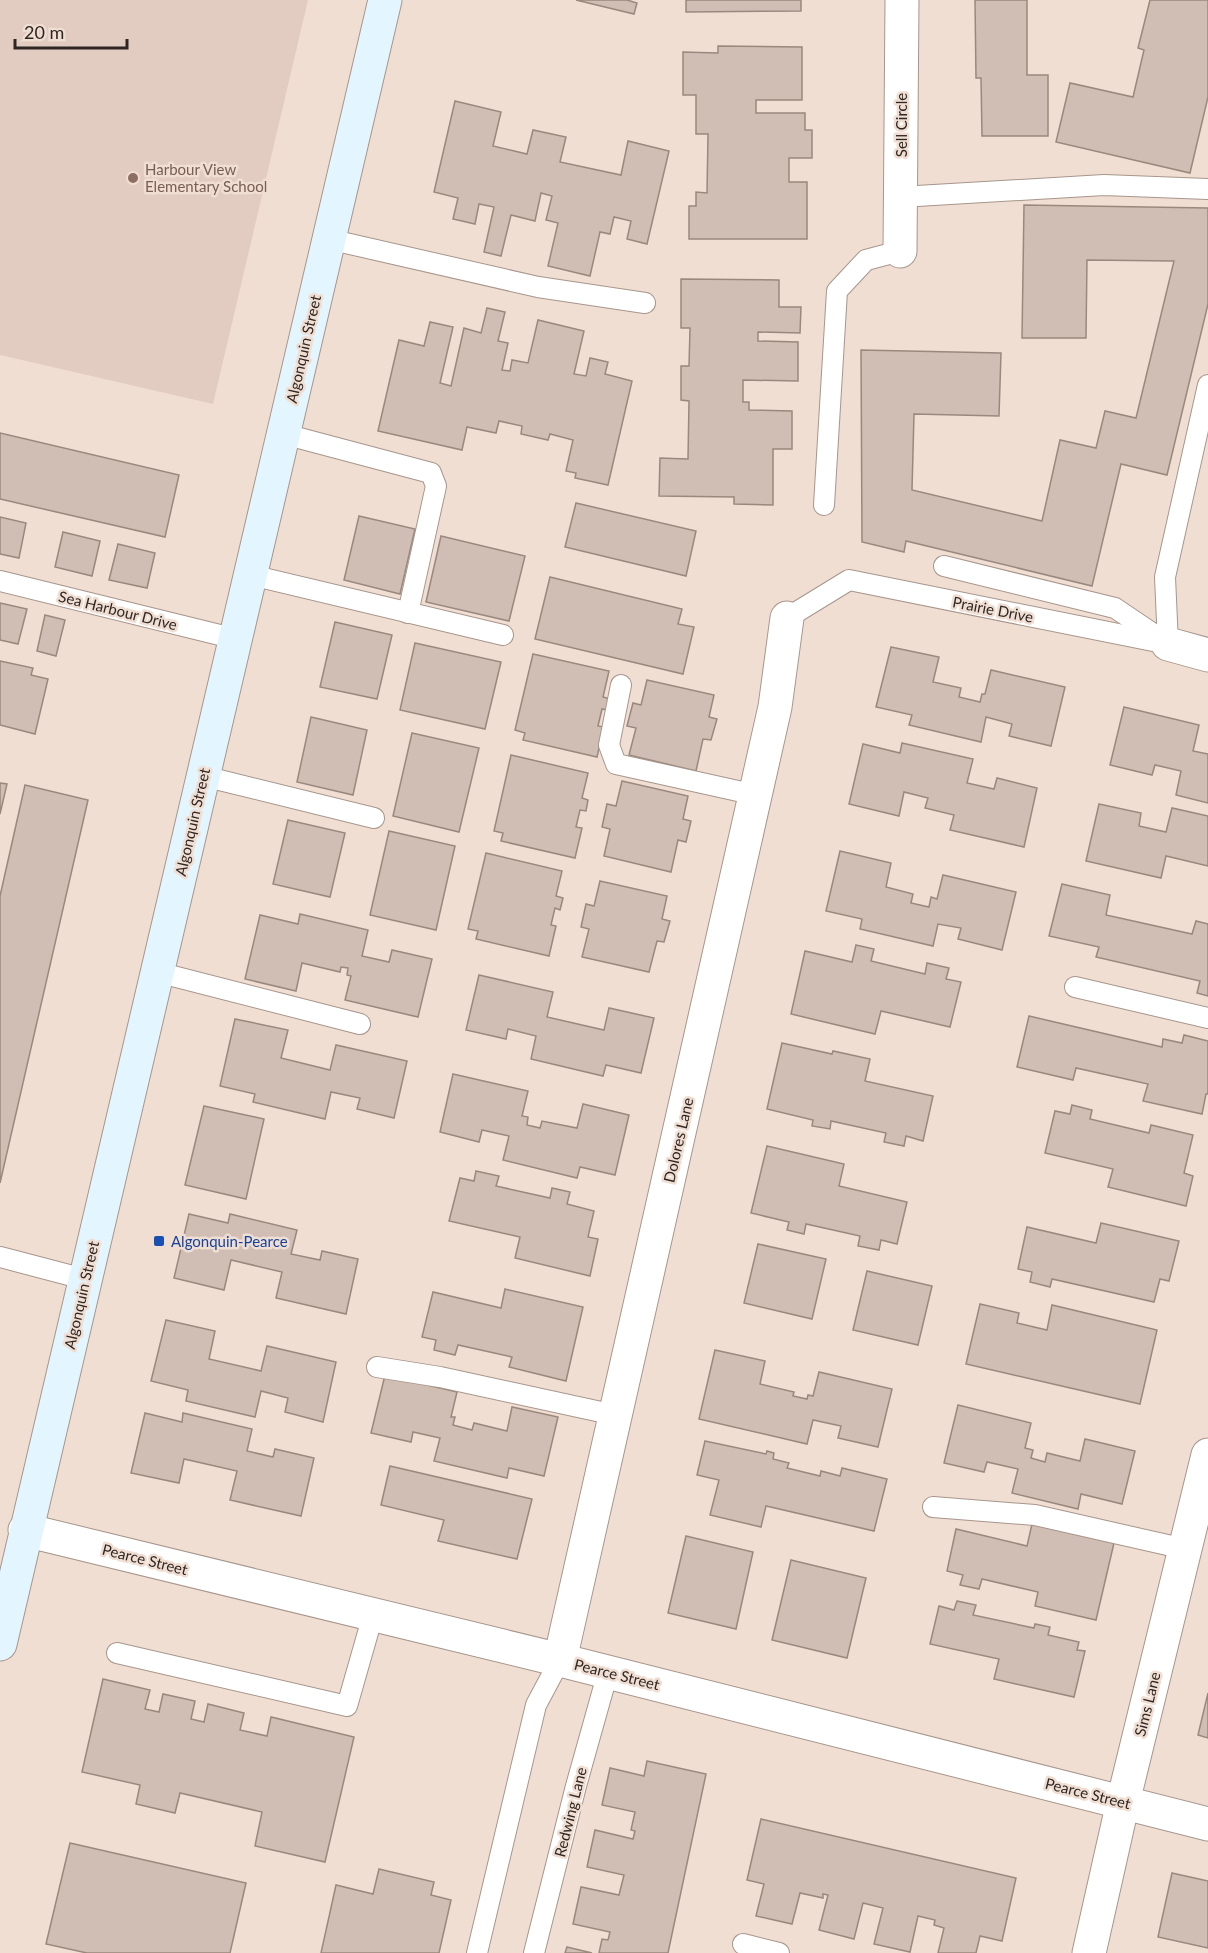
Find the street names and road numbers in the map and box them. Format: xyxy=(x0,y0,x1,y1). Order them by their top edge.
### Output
street label: Sell Circle xyxy=(892,93,910,157)
street label: Algonquin Street xyxy=(282,293,324,405)
street label: Sea Harbour Drive xyxy=(57,587,179,633)
street label: Prairie Drive xyxy=(951,592,1035,626)
street label: Algonquin Street xyxy=(171,766,213,878)
street label: Dolores Lane xyxy=(659,1096,697,1184)
street label: Algonquin Street xyxy=(60,1239,102,1351)
street label: Pearce Street xyxy=(100,1540,190,1578)
street label: Pearce Street xyxy=(572,1655,662,1693)
street label: Sims Lane xyxy=(1130,1670,1164,1738)
street label: Redwing Lane xyxy=(550,1765,590,1859)
street label: Pearce Street xyxy=(1043,1774,1133,1812)

